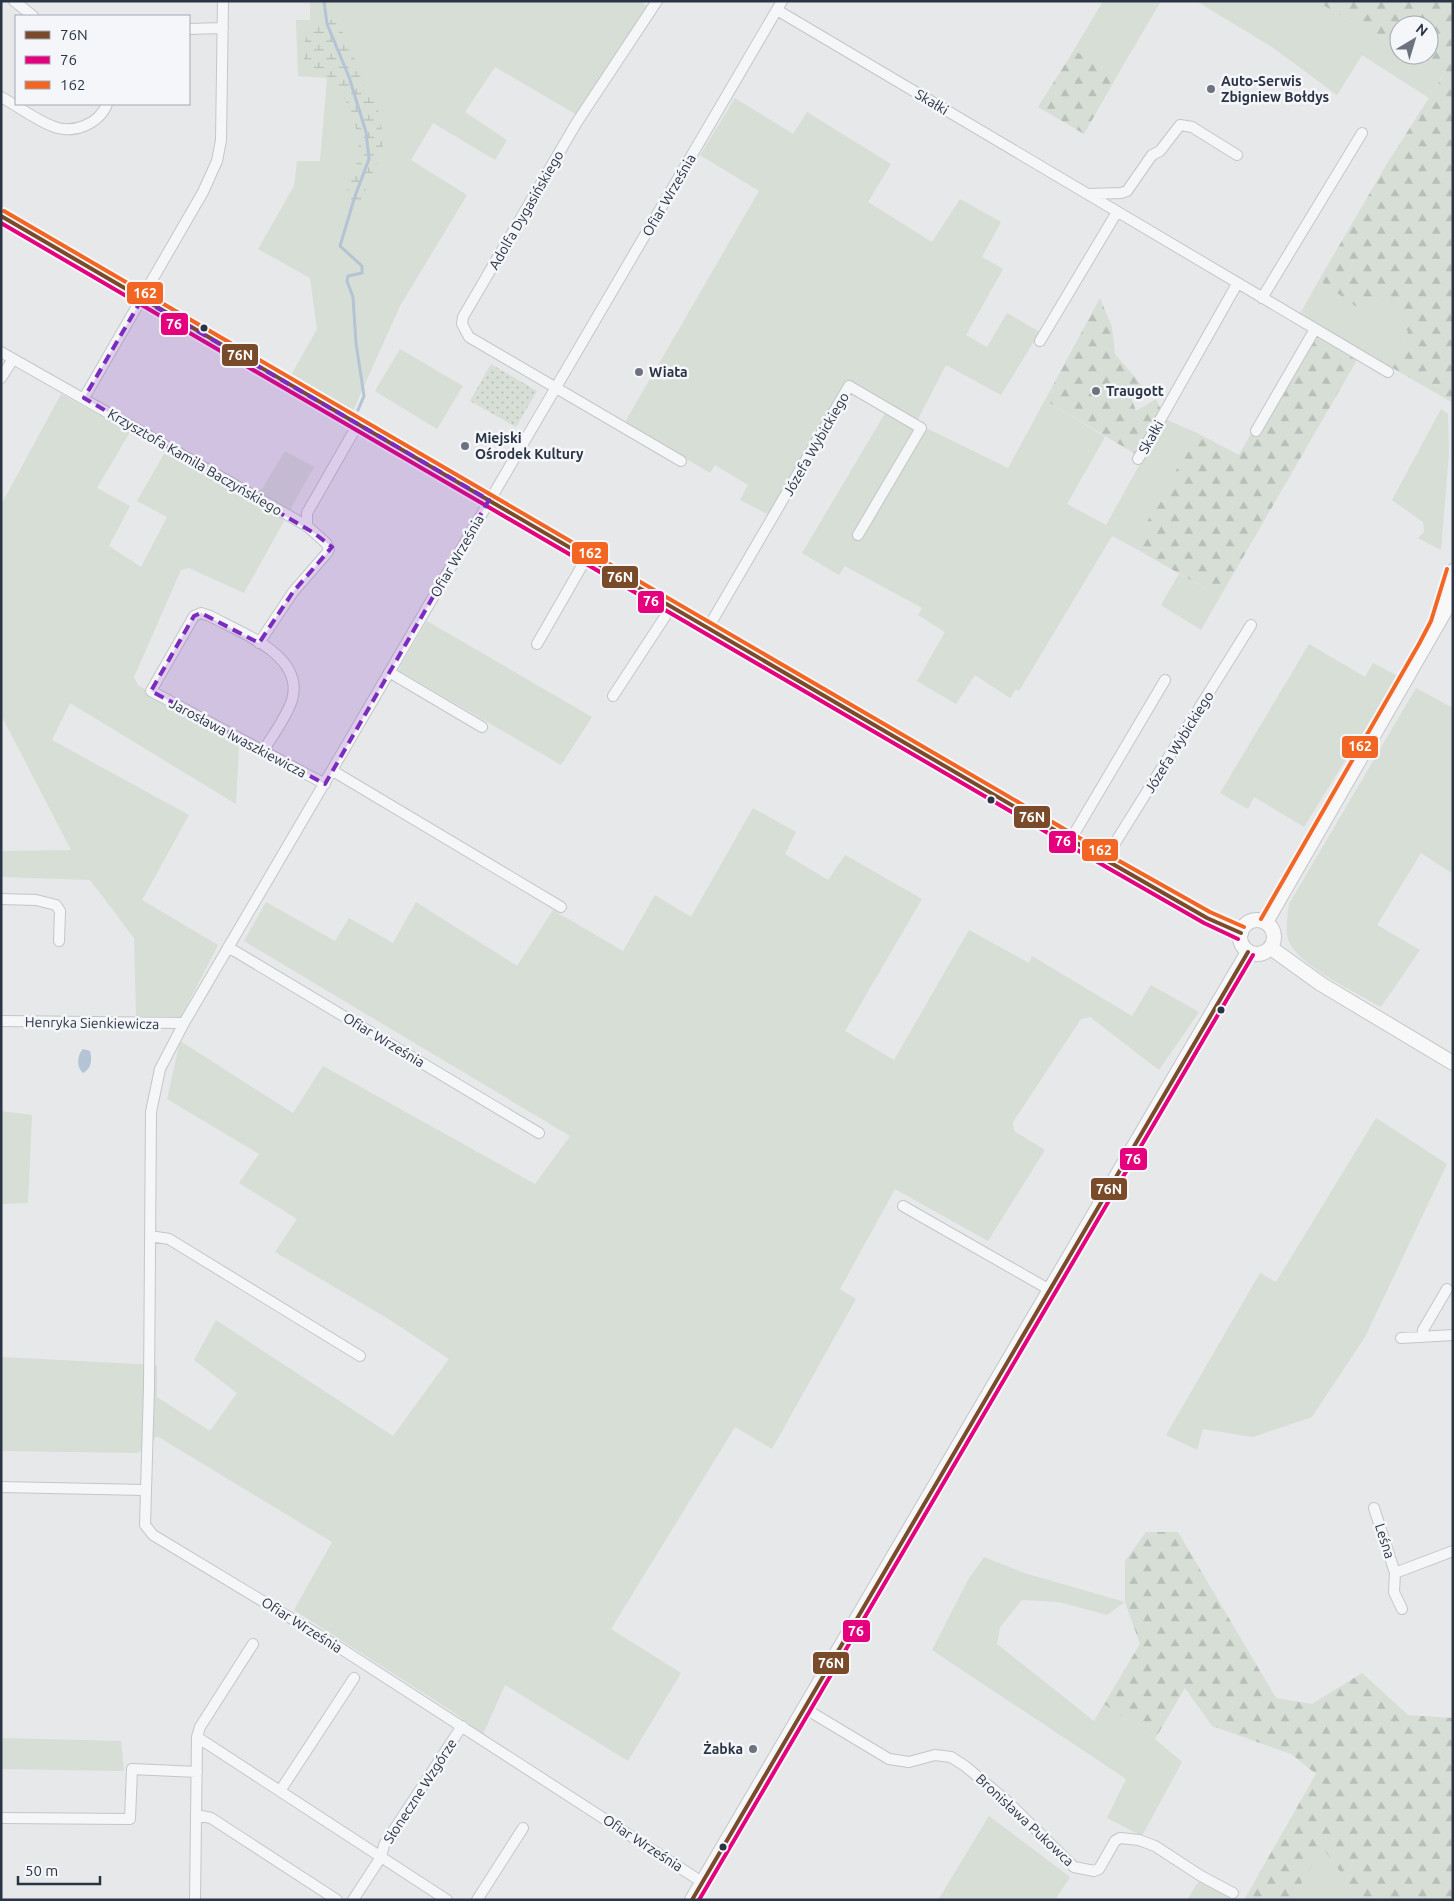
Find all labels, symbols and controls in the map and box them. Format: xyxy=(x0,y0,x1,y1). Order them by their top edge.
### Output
legend xyxy=(15,15,190,105)
north arrow xyxy=(1389,15,1439,65)
text: N xyxy=(1413,20,1431,39)
text: 76N xyxy=(60,26,88,43)
text: 76 xyxy=(60,51,77,68)
place label: Auto-Serwis Zbigniew Bołdys xyxy=(1221,73,1330,105)
text: 162 xyxy=(60,76,85,93)
marker: Auto-Serwis Zbigniew Bołdys xyxy=(1205,83,1217,95)
street label: Skałki xyxy=(913,86,951,118)
street label: Adolfa Dygasińskiego xyxy=(485,148,567,272)
street label: Ofiar Września xyxy=(639,151,699,239)
line badge: 162 xyxy=(126,281,164,305)
text: 162 xyxy=(133,285,157,301)
line badge: 76 xyxy=(160,312,189,336)
text: 76 xyxy=(166,316,182,332)
unlabelled marker xyxy=(199,323,209,333)
line badge: 76N xyxy=(221,343,259,367)
text: 76N xyxy=(227,347,253,363)
place label: Wiata xyxy=(649,364,688,380)
marker: Wiata xyxy=(633,366,645,378)
place label: Traugott xyxy=(1106,383,1164,399)
marker: Traugott xyxy=(1090,385,1102,397)
street label: Józefa Wybickiego xyxy=(780,389,852,499)
street label: Krzysztofa Kamila Baczyńskiego xyxy=(105,405,285,519)
street label: Skałki xyxy=(1135,417,1167,457)
place label: Miejski Ośrodek Kultury xyxy=(475,430,584,462)
marker: Miejski Ośrodek Kultury xyxy=(459,440,471,452)
street label: Ofiar Września xyxy=(427,512,487,600)
line badge: 162 xyxy=(571,541,609,565)
text: 162 xyxy=(578,545,602,561)
line badge: 76N xyxy=(601,565,639,589)
text: 76N xyxy=(607,569,633,585)
line badge: 76 xyxy=(637,590,665,614)
text: 76 xyxy=(643,593,659,609)
street label: Józefa Wybickiego xyxy=(1141,688,1217,796)
street label: Jarosława Iwaszkiewicza xyxy=(167,695,309,781)
line badge: 162 xyxy=(1341,735,1379,759)
text: 162 xyxy=(1348,738,1372,754)
unlabelled marker xyxy=(986,795,996,805)
line badge: 76N xyxy=(1013,805,1051,829)
text: 76N xyxy=(1019,809,1045,825)
line badge: 76 xyxy=(1048,830,1077,854)
text: 76 xyxy=(1055,833,1071,849)
line badge: 162 xyxy=(1081,838,1119,862)
text: 162 xyxy=(1088,842,1112,858)
unlabelled marker xyxy=(1216,1005,1226,1015)
street label: Ofiar Września xyxy=(340,1009,428,1071)
street label: Henryka Sienkiewicza xyxy=(25,1014,159,1032)
line badge: 76 xyxy=(1119,1147,1148,1171)
text: 76 xyxy=(1125,1151,1141,1167)
line badge: 76N xyxy=(1090,1177,1128,1201)
text: 76N xyxy=(1096,1181,1122,1197)
street label: Leśna xyxy=(1372,1521,1398,1561)
street label: Ofiar Września xyxy=(259,1594,345,1656)
line badge: 76 xyxy=(842,1619,871,1643)
text: 76 xyxy=(848,1623,864,1639)
line badge: 76N xyxy=(812,1651,850,1675)
text: 76N xyxy=(818,1655,844,1671)
street label: Słoneczne Wzgórze xyxy=(380,1736,460,1846)
place label: Żabka xyxy=(703,1740,743,1757)
marker: Żabka xyxy=(747,1743,759,1755)
street label: Bronisława Pukowca xyxy=(973,1771,1077,1869)
street label: Ofiar Września xyxy=(600,1811,686,1875)
unlabelled marker xyxy=(718,1842,728,1852)
scale bar xyxy=(18,1854,100,1886)
text: 50 m xyxy=(25,1862,58,1879)

